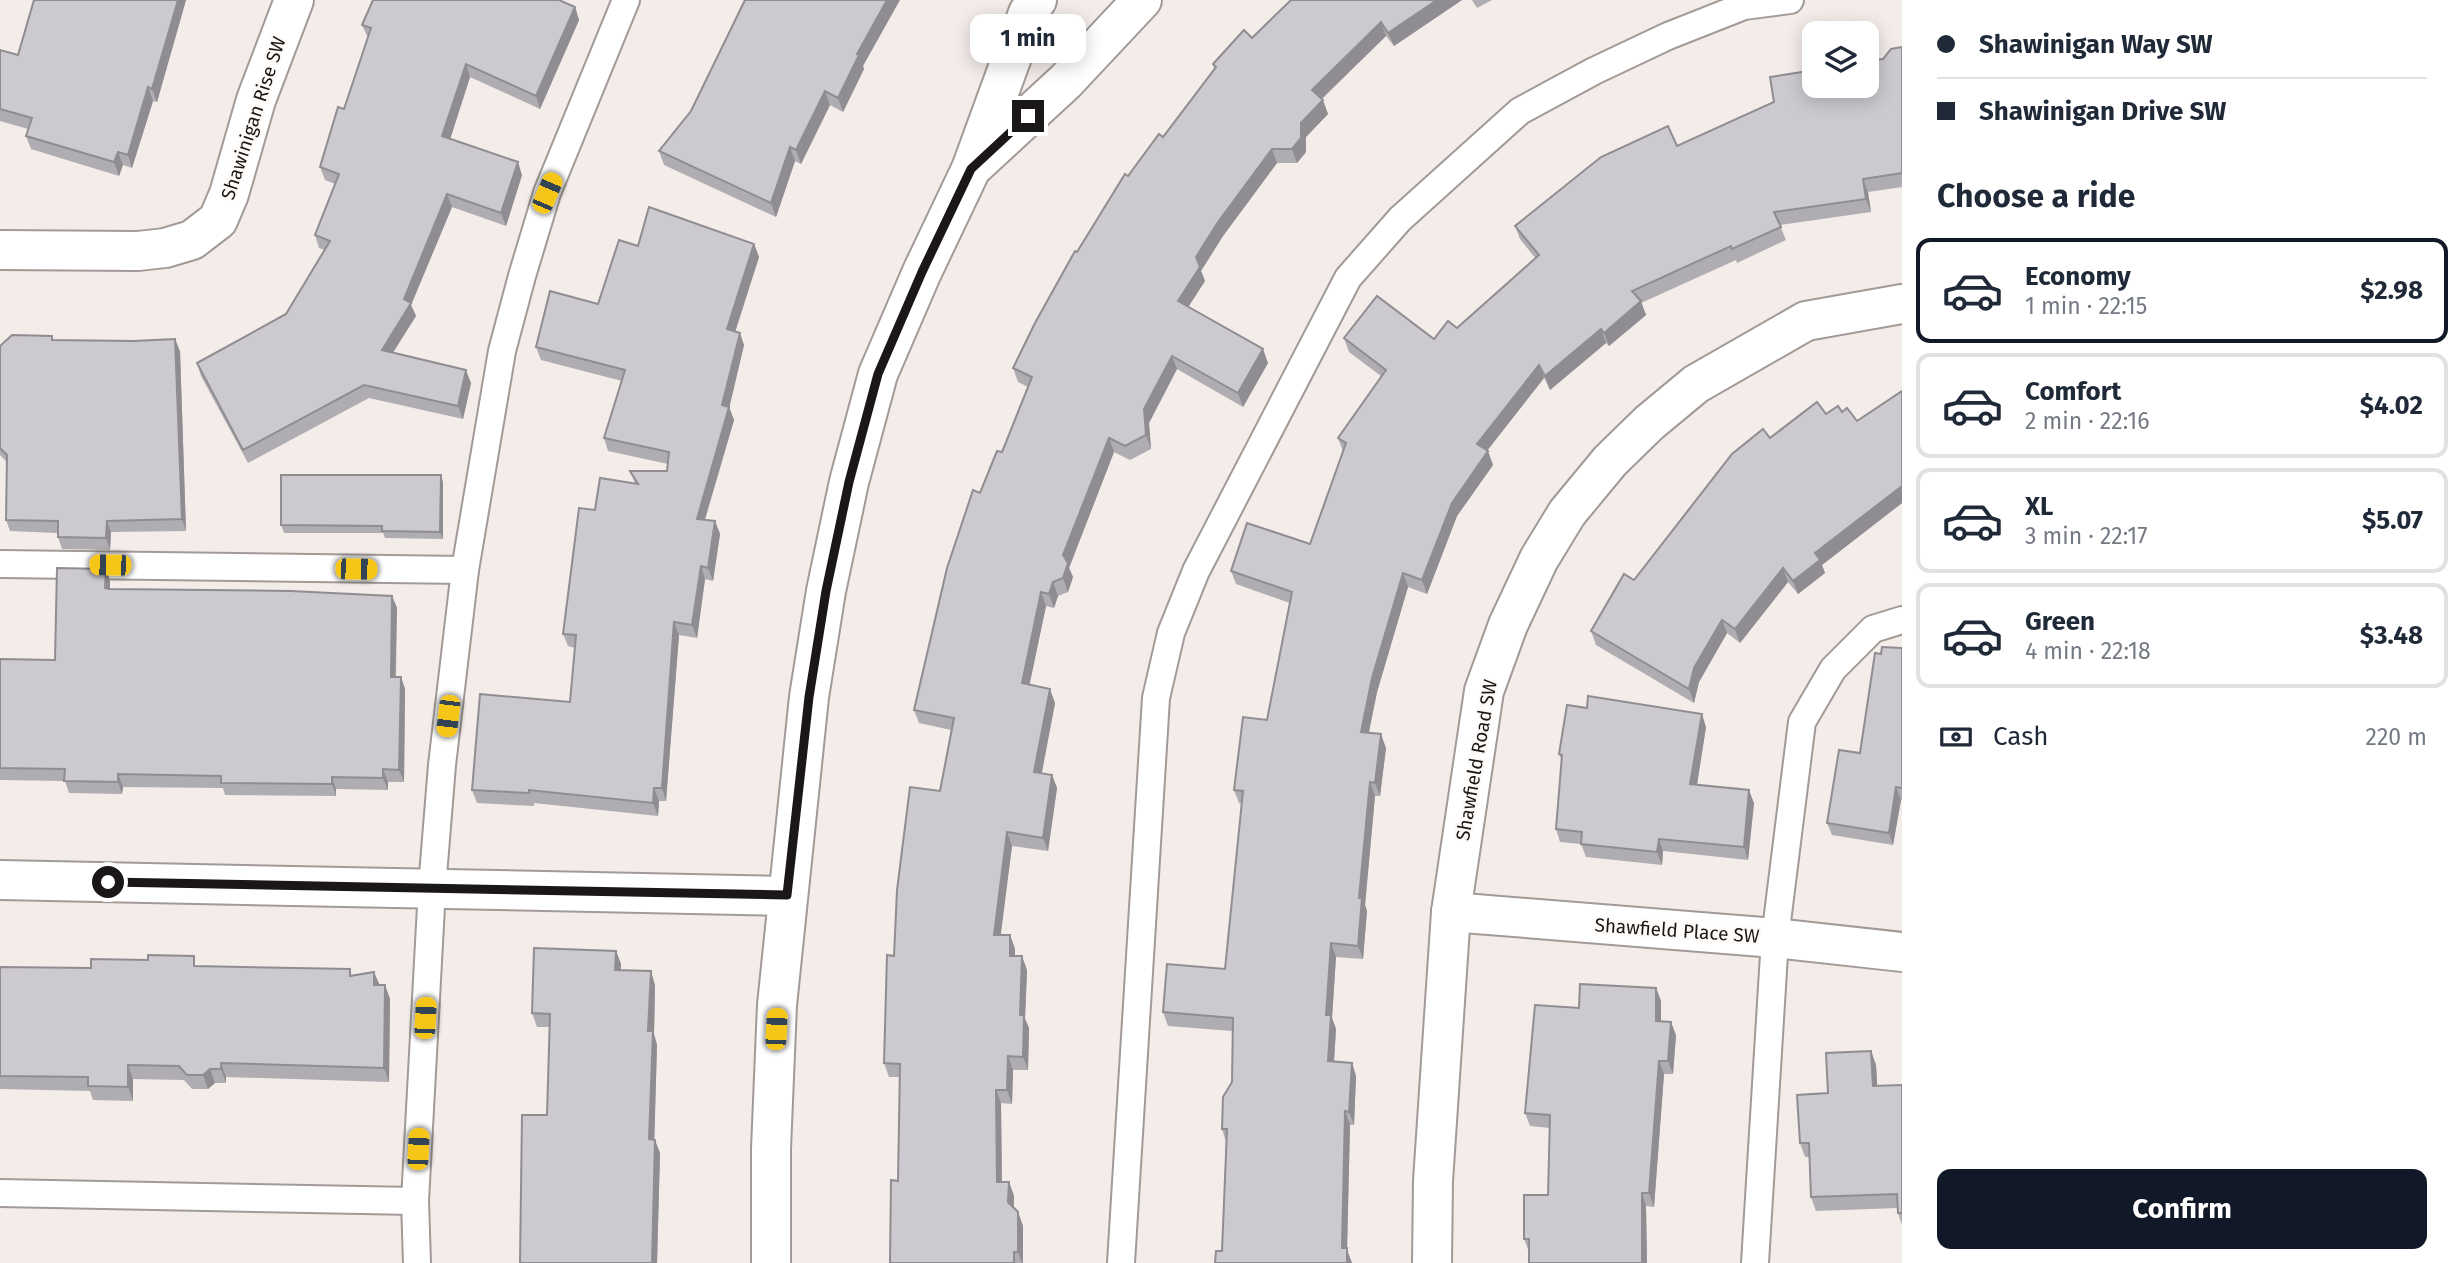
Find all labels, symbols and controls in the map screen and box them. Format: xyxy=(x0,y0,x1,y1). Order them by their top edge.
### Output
callout: 1 min xyxy=(970,15,1086,64)
map controls xyxy=(1802,21,1879,98)
button: layers xyxy=(1802,21,1879,98)
text: 1 min xyxy=(1000,24,1056,52)
text: Shawinigan Way SW xyxy=(1979,29,2213,60)
street label: Shawinigan Rise SW xyxy=(216,33,291,203)
text: Shawinigan Drive SW xyxy=(1979,96,2226,127)
route end xyxy=(1012,100,1044,132)
car xyxy=(530,170,565,216)
text: Choose a ride xyxy=(1937,177,2135,215)
icon: car xyxy=(1941,259,2004,322)
text: Economy xyxy=(2025,261,2131,292)
text: $2.98 xyxy=(2360,275,2423,306)
text: 1 min · 22:15 xyxy=(2025,292,2147,320)
icon: car xyxy=(1941,374,2004,437)
text: Comfort xyxy=(2025,376,2121,407)
text: $4.02 xyxy=(2360,390,2423,421)
text: 2 min · 22:16 xyxy=(2025,407,2149,435)
icon: car xyxy=(1941,489,2004,552)
text: XL xyxy=(2025,491,2053,522)
text: $5.07 xyxy=(2362,505,2423,536)
text: 3 min · 22:17 xyxy=(2025,522,2148,550)
car xyxy=(89,554,132,576)
car xyxy=(335,558,378,580)
icon: car xyxy=(1941,604,2004,667)
text: Green xyxy=(2025,606,2095,637)
text: $3.48 xyxy=(2360,620,2423,651)
text: 4 min · 22:18 xyxy=(2025,637,2151,665)
street label: Shawfield Road SW xyxy=(1451,677,1502,842)
car xyxy=(436,694,461,738)
icon: cash xyxy=(1937,718,1975,756)
text: Cash xyxy=(1993,721,2049,752)
text: 220 m xyxy=(2366,723,2427,751)
route start xyxy=(92,866,124,898)
street label: Shawfield Place SW xyxy=(1594,913,1760,948)
car xyxy=(414,996,437,1040)
car xyxy=(765,1007,788,1051)
car xyxy=(407,1127,430,1171)
button: Confirm xyxy=(1937,1169,2427,1249)

